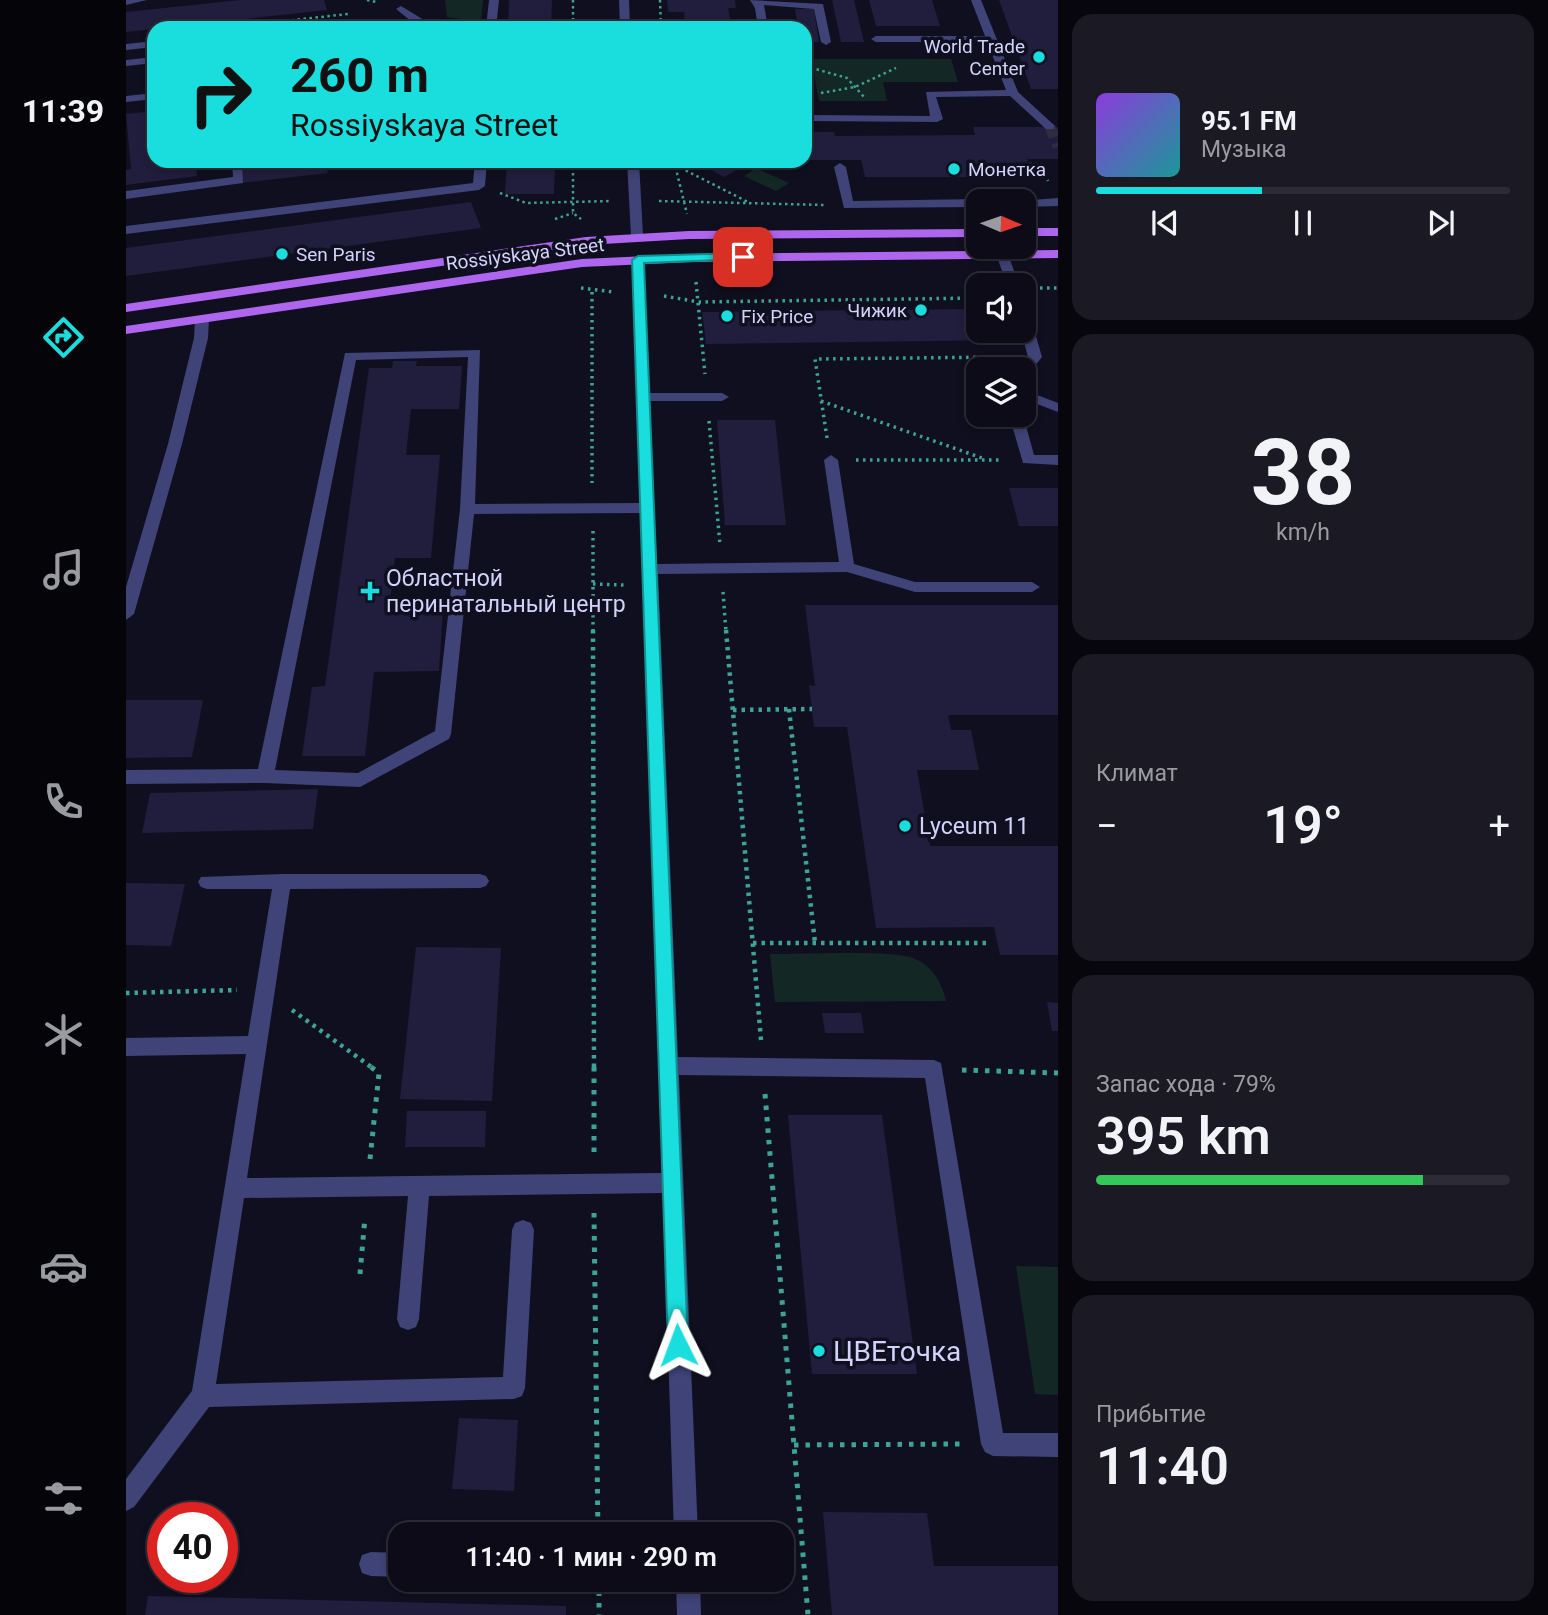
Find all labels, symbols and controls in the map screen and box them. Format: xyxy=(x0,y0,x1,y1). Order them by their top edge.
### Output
place label: World Trade Center xyxy=(924,35,1026,80)
text: 260 m xyxy=(290,47,429,104)
icon: right xyxy=(175,49,266,140)
marker: World Trade Center xyxy=(1031,49,1047,65)
text: 11:39 xyxy=(22,92,104,130)
text: Rossiyskaya Street xyxy=(290,106,559,144)
text: 95.1 FM xyxy=(1201,106,1297,136)
text: Музыка xyxy=(1201,136,1286,163)
place label: Монетка xyxy=(968,158,1046,181)
marker: Монетка xyxy=(946,161,962,177)
north arrow xyxy=(966,189,1036,259)
map controls xyxy=(966,189,1036,427)
icon: previous xyxy=(1146,204,1184,242)
icon: pause xyxy=(1284,204,1322,242)
icon: next xyxy=(1422,204,1460,242)
pin xyxy=(713,227,773,287)
street label: Rossiyskaya Street xyxy=(444,233,606,275)
icon: arrive xyxy=(724,238,762,276)
place label: Sen Paris xyxy=(296,243,376,266)
marker: Sen Paris xyxy=(274,246,290,262)
button: sound xyxy=(966,273,1036,343)
place label: Чижик xyxy=(847,299,908,322)
marker: Чижик xyxy=(913,302,929,318)
place label: Fix Price xyxy=(741,305,813,328)
marker: Fix Price xyxy=(719,308,735,324)
icon: directions xyxy=(39,313,88,362)
button: layers xyxy=(966,357,1036,427)
text: 38 xyxy=(1251,420,1355,526)
text: km/h xyxy=(1276,519,1330,546)
icon: music xyxy=(39,545,88,594)
place label: Областной перинатальный центр xyxy=(386,565,626,618)
marker: Областной перинатальный центр xyxy=(360,581,380,601)
text: Климат xyxy=(1096,760,1178,787)
icon: phone xyxy=(39,777,88,826)
text: 19° xyxy=(1263,795,1343,856)
text: − xyxy=(1096,804,1118,848)
text: + xyxy=(1488,804,1510,848)
place label: Lyceum 11 xyxy=(919,813,1029,840)
marker: Lyceum 11 xyxy=(897,818,913,834)
icon: climate xyxy=(39,1010,88,1059)
text: Запас хода · 79% xyxy=(1096,1071,1276,1098)
text: 395 km xyxy=(1096,1106,1271,1167)
icon: car xyxy=(39,1242,88,1291)
position arrow xyxy=(641,1308,715,1382)
place label: ЦВЕточка xyxy=(833,1335,961,1368)
marker: ЦВЕточка xyxy=(811,1343,827,1359)
text: Прибытие xyxy=(1096,1401,1206,1428)
text: 11:40 xyxy=(1096,1436,1229,1497)
icon: filters xyxy=(39,1474,88,1523)
speed limit sign: 40 xyxy=(147,1502,238,1593)
text: 11:40 · 1 мин · 290 m xyxy=(465,1542,717,1572)

